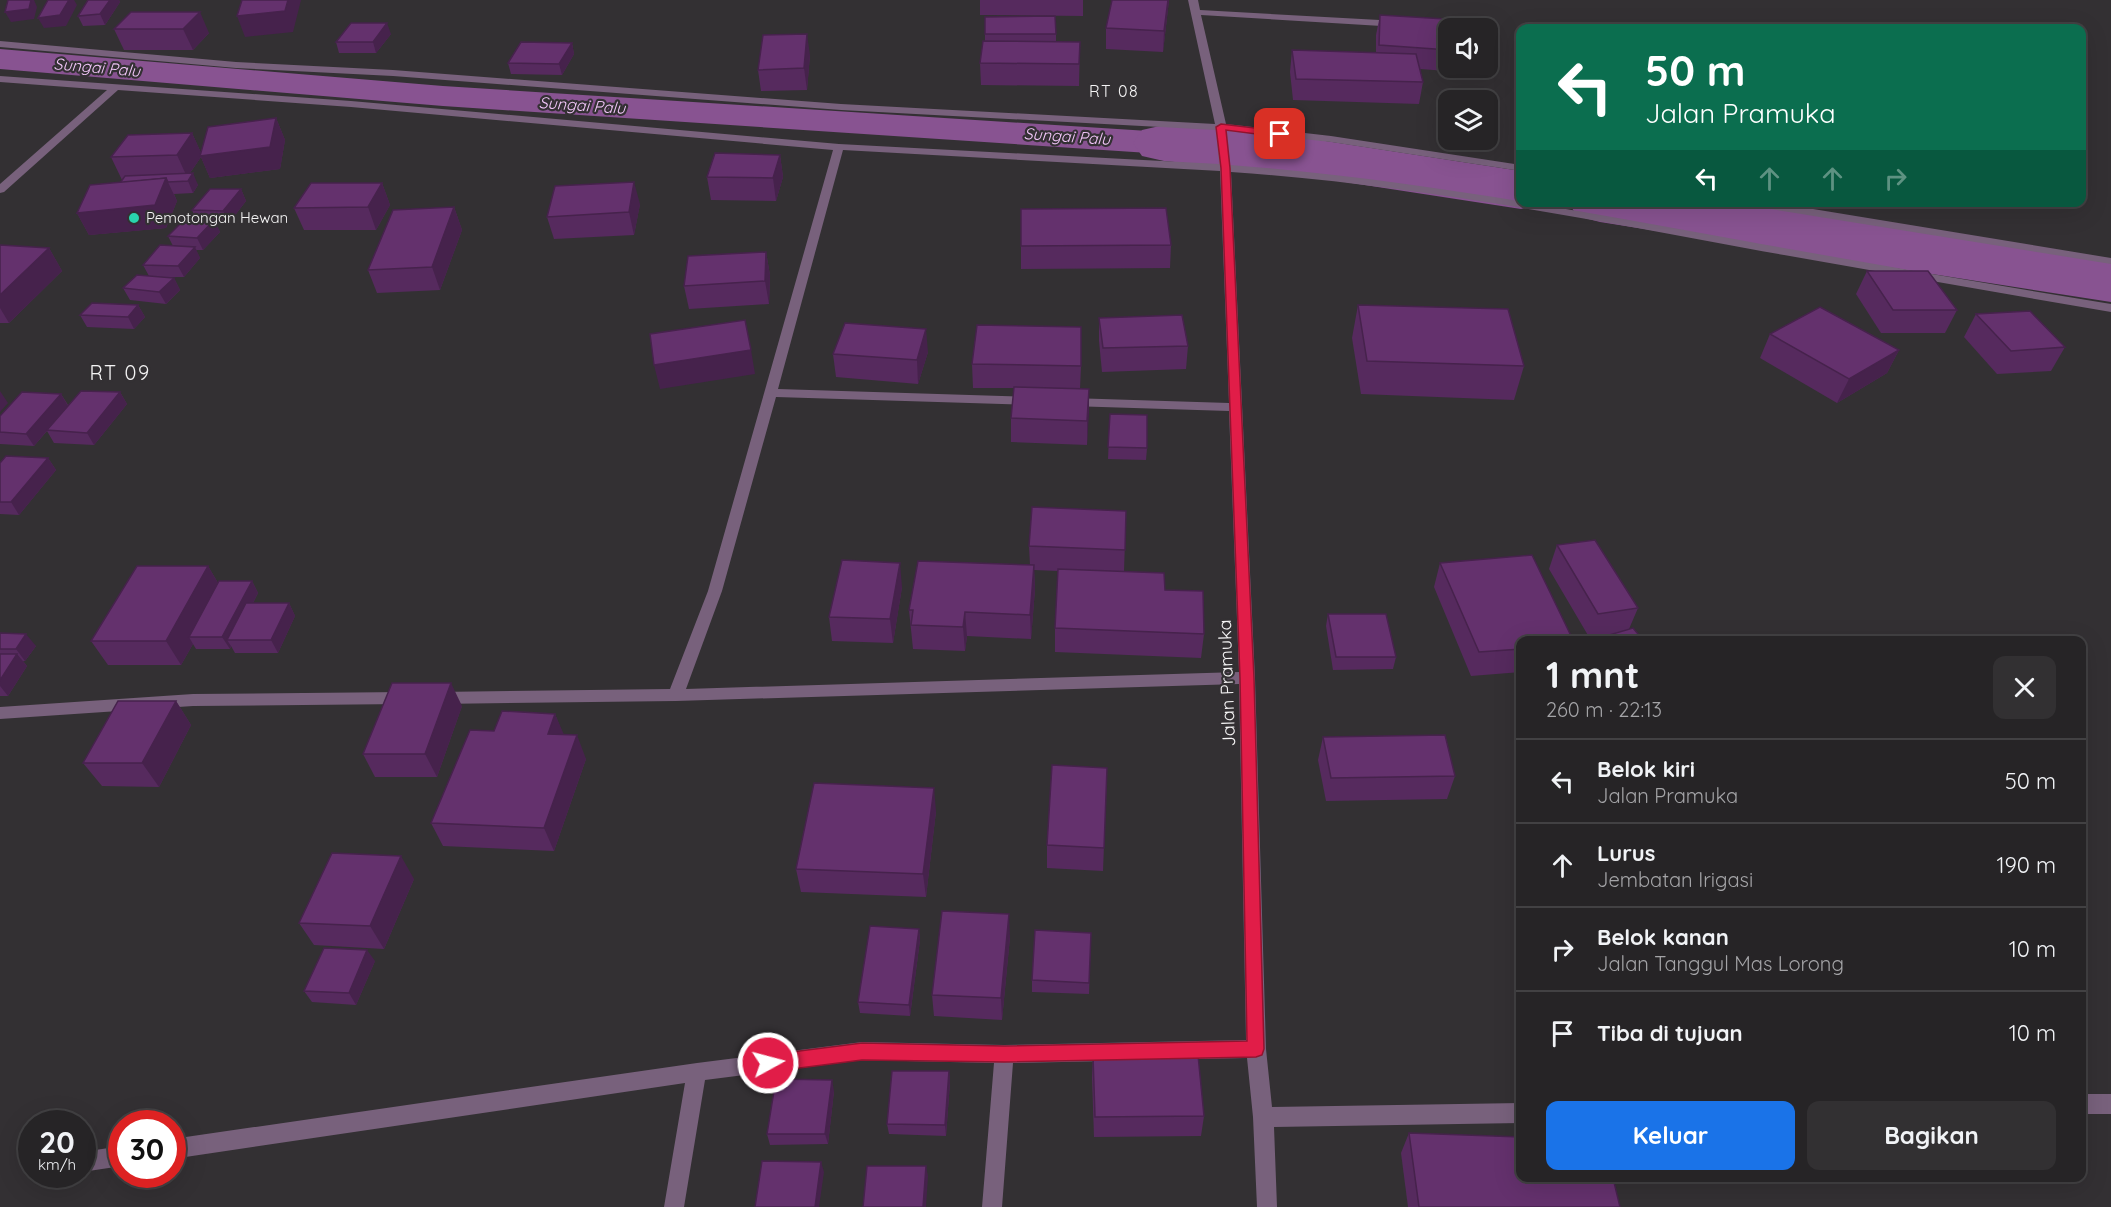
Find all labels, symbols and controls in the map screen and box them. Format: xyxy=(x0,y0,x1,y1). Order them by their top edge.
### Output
map controls xyxy=(1438,18,1498,150)
button: sound xyxy=(1438,18,1498,78)
text: 50 m xyxy=(1645,44,1745,97)
icon: left xyxy=(1546,48,1624,126)
water label: Sungai Palu xyxy=(53,53,142,81)
district label: RT 08 xyxy=(1089,81,1139,101)
button: layers xyxy=(1438,90,1498,150)
water label: Sungai Palu xyxy=(538,92,627,118)
text: Jalan Pramuka xyxy=(1645,96,1836,130)
pin xyxy=(1254,108,1305,159)
icon: arrive xyxy=(1263,117,1296,150)
water label: Sungai Palu xyxy=(1023,123,1112,149)
icon: left xyxy=(1690,162,1723,195)
icon: ahead xyxy=(1753,162,1786,195)
icon: ahead xyxy=(1816,162,1849,195)
icon: right xyxy=(1879,162,1912,195)
place label: Pemotongan Hewan xyxy=(146,208,288,227)
marker: Pemotongan Hewan xyxy=(127,211,141,225)
district label: RT 09 xyxy=(89,360,151,385)
street label: Jalan Pramuka xyxy=(1213,619,1240,747)
text: 1 mnt xyxy=(1546,652,1639,697)
button: close xyxy=(1993,656,2056,719)
text: 260 m · 22:13 xyxy=(1546,697,1662,722)
text: Belok kiri xyxy=(1597,755,1695,783)
icon: left xyxy=(1546,765,1579,798)
text: 50 m xyxy=(2005,767,2056,795)
text: Jalan Pramuka xyxy=(1597,783,1738,808)
text: Lurus xyxy=(1597,839,1655,867)
icon: ahead xyxy=(1546,849,1579,882)
text: 190 m xyxy=(1996,851,2056,879)
text: Jembatan Irigasi xyxy=(1597,867,1753,892)
text: Belok kanan xyxy=(1597,923,1729,951)
icon: right xyxy=(1546,933,1579,966)
text: 10 m xyxy=(2009,935,2056,963)
text: Jalan Tanggul Mas Lorong xyxy=(1597,951,1844,976)
icon: arrive xyxy=(1546,1017,1579,1050)
text: Tiba di tujuan xyxy=(1597,1019,1743,1047)
text: 10 m xyxy=(2009,1019,2056,1047)
position arrow xyxy=(736,1031,800,1095)
button: Keluar xyxy=(1546,1101,1795,1170)
button: Bagikan xyxy=(1807,1101,2056,1170)
speed limit sign: 30 xyxy=(108,1110,186,1188)
text: 20 xyxy=(39,1123,75,1161)
text: km/h xyxy=(38,1155,76,1174)

